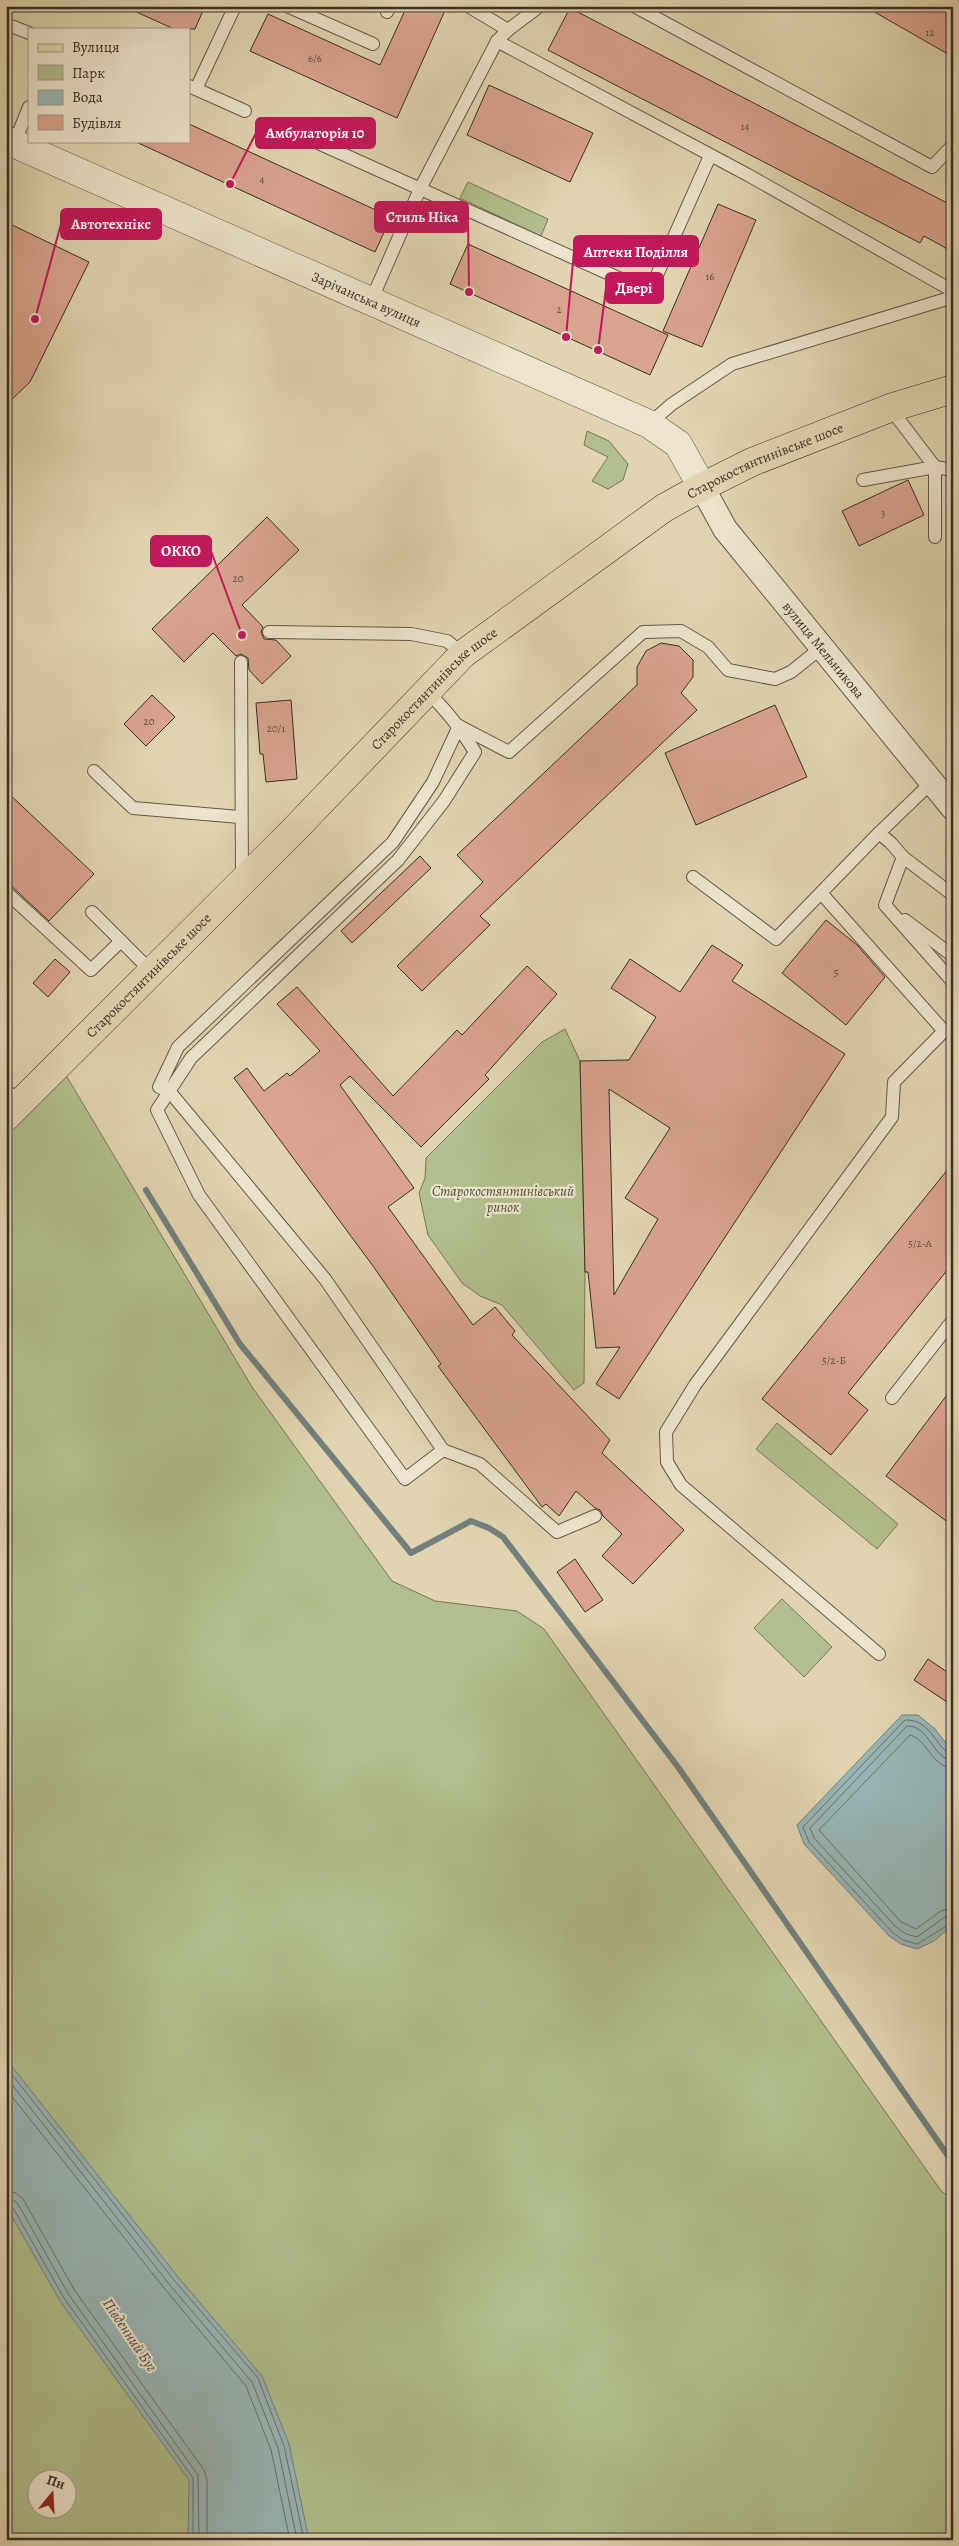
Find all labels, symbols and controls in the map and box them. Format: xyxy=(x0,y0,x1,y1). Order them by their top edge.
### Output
house number: 12 xyxy=(926,25,935,40)
legend xyxy=(28,28,190,142)
text: Вулиця xyxy=(72,37,119,57)
house number: 6/6 xyxy=(308,51,322,66)
text: Парк xyxy=(72,63,105,83)
text: Вода xyxy=(72,87,103,107)
text: Будівля xyxy=(72,113,121,133)
callout: Амбулаторія 10 xyxy=(256,118,375,148)
house number: 14 xyxy=(741,119,749,134)
text: Амбулаторія 10 xyxy=(265,123,365,143)
house number: 4 xyxy=(260,172,265,187)
callout: Стиль Ніка xyxy=(375,202,468,232)
text: Стиль Ніка xyxy=(386,207,459,227)
callout: Автотехнікс xyxy=(61,209,161,239)
text: Автотехнікс xyxy=(70,214,151,234)
callout: Аптеки Поділля xyxy=(574,236,698,266)
text: Аптеки Поділля xyxy=(583,242,689,262)
street label: Зарічанська вулиця xyxy=(309,267,424,332)
house number: 16 xyxy=(706,269,714,284)
callout: Двері xyxy=(606,273,663,303)
text: Двері xyxy=(616,278,653,298)
house number: 2 xyxy=(556,302,562,317)
street label: Старокостянтинівське шосе xyxy=(683,418,846,503)
house number: 3 xyxy=(881,506,885,521)
callout: ОККО xyxy=(151,536,211,566)
text: ОККО xyxy=(161,541,201,561)
house number: 20 xyxy=(232,571,244,586)
street label: вулиця Мельникова xyxy=(778,597,870,703)
street label: Старокостянтинівське шосе xyxy=(367,623,501,754)
house number: 20 xyxy=(143,714,155,729)
house number: 20/1 xyxy=(267,721,285,736)
street label: Старокостянтинівське шосе xyxy=(82,909,215,1042)
house number: 5 xyxy=(834,965,839,980)
park label: Старокостянтинівський ринок xyxy=(432,1182,574,1217)
house number: 5/2-А xyxy=(908,1236,932,1251)
house number: 5/2-Б xyxy=(822,1353,846,1368)
water label: Південний Буг xyxy=(98,2294,162,2376)
north arrow xyxy=(28,2468,78,2518)
text: Пн xyxy=(44,2470,68,2494)

